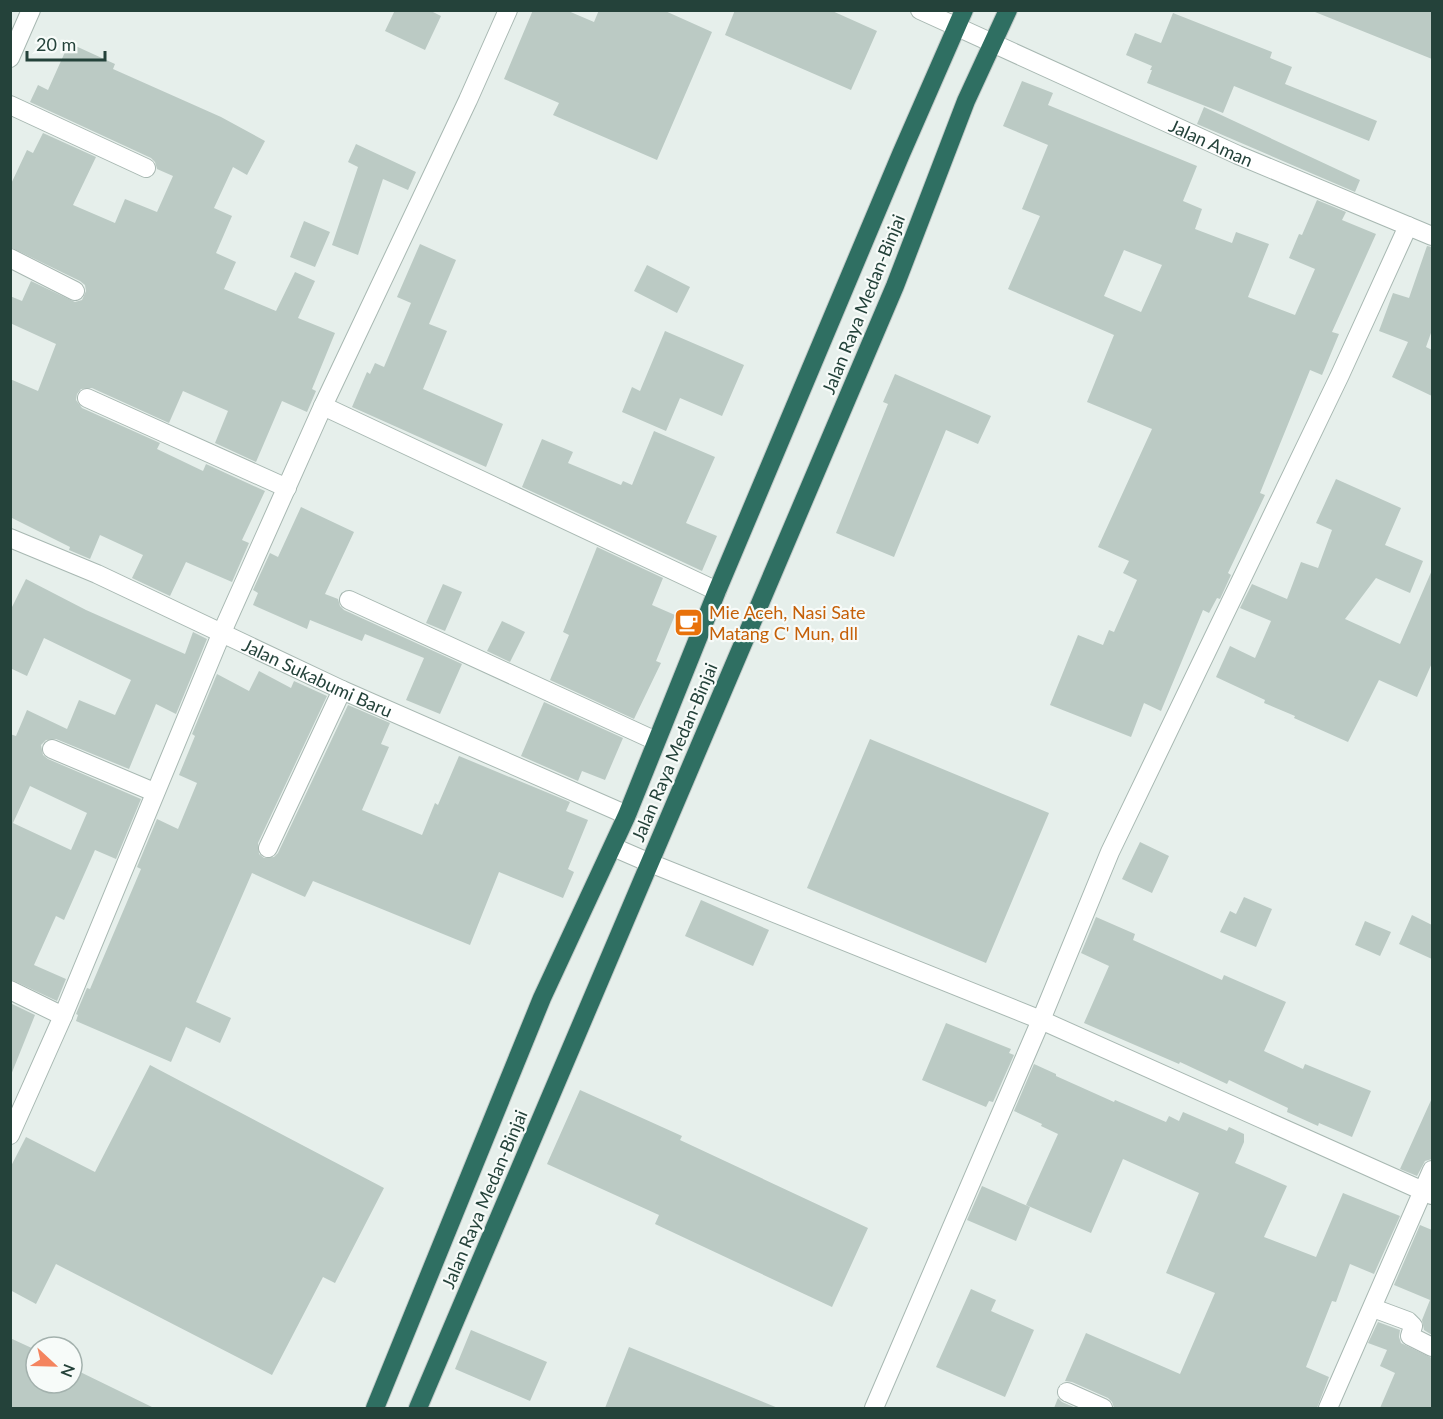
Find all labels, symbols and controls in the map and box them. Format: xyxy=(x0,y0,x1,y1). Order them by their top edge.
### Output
scale bar xyxy=(27,24,105,62)
text: 20 m xyxy=(36,33,76,55)
street label: Jalan Aman xyxy=(1166,114,1256,171)
street label: Jalan Raya Medan-Binjai xyxy=(817,211,909,397)
place label: Mie Aceh, Nasi Sate Matang C' Mun, dll xyxy=(709,601,866,644)
cafe icon: Mie Aceh, Nasi Sate Matang C' Mun, dll xyxy=(672,606,704,638)
street label: Jalan Sukabumi Baru xyxy=(239,634,396,722)
street label: Jalan Raya Medan-Binjai xyxy=(626,659,722,845)
street label: Jalan Raya Medan-Binjai xyxy=(436,1106,532,1292)
north arrow xyxy=(24,1335,84,1395)
text: N xyxy=(57,1362,79,1380)

